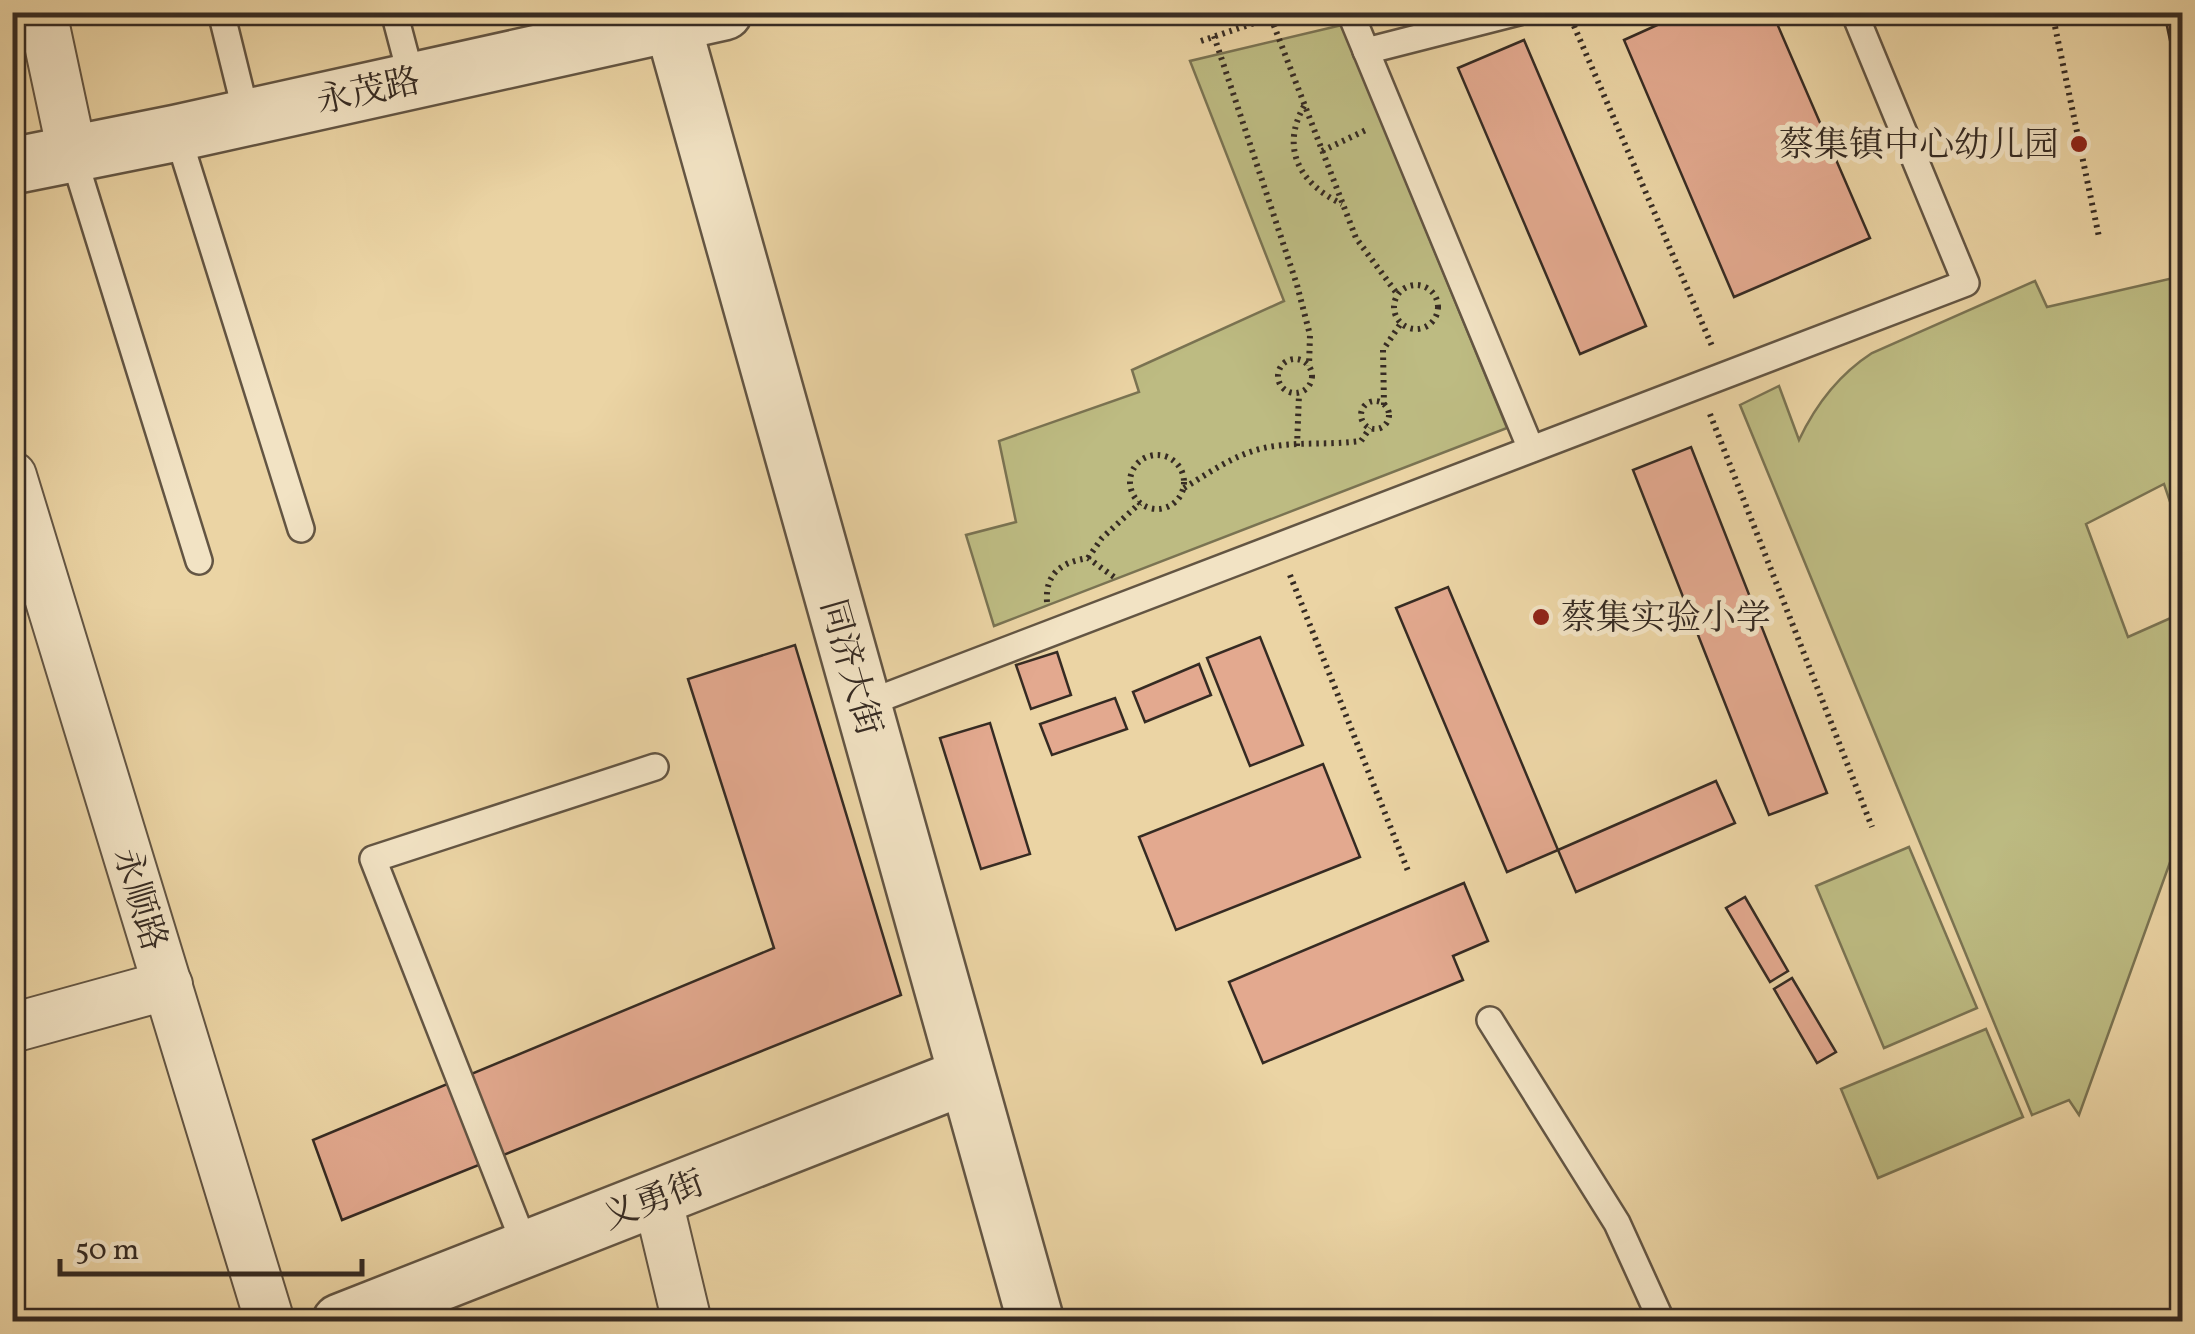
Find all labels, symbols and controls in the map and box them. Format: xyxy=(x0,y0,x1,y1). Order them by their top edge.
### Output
street label: 永茂路 xyxy=(312,59,425,127)
place label: 蔡集镇中心幼儿园 xyxy=(1779,123,2059,171)
marker: 蔡集镇中心幼儿园 xyxy=(2068,133,2090,155)
street label: 同济大街 xyxy=(807,594,891,742)
place label: 蔡集实验小学 xyxy=(1561,596,1771,644)
marker: 蔡集实验小学 xyxy=(1530,606,1552,628)
street label: 永顺路 xyxy=(100,843,176,957)
street label: 义勇街 xyxy=(596,1161,712,1243)
scale bar xyxy=(60,1214,362,1276)
text: 50 m xyxy=(75,1230,139,1272)

